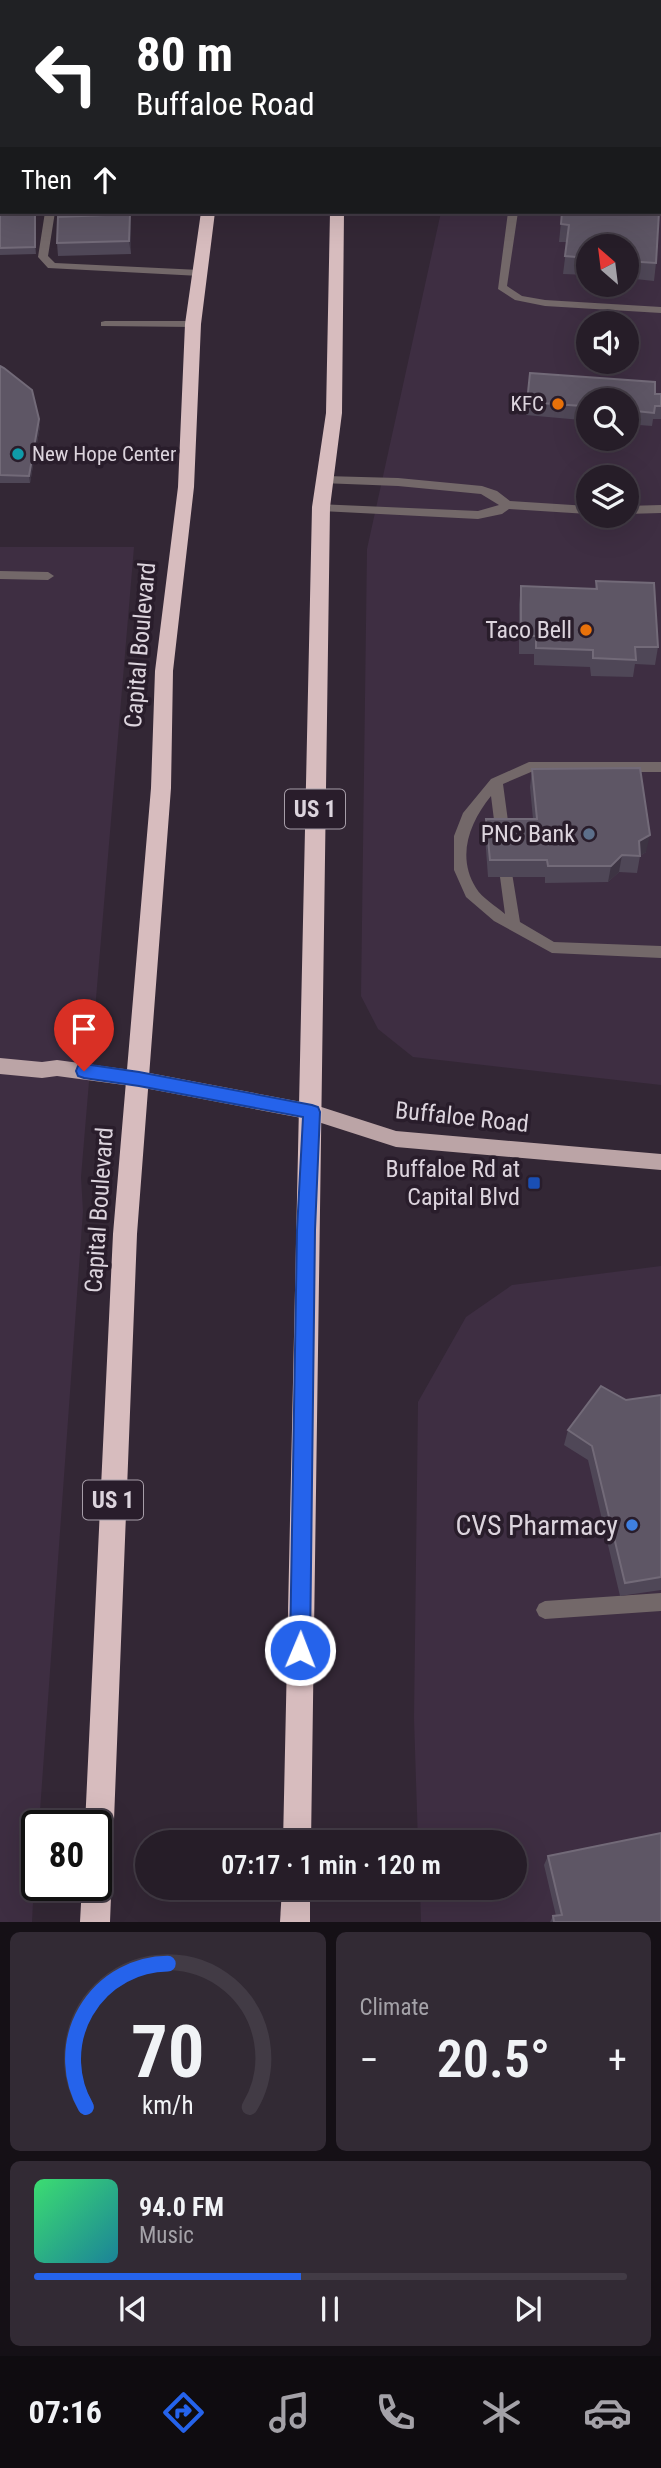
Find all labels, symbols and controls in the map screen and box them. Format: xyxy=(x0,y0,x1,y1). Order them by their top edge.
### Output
text: 80 m xyxy=(136,26,233,83)
icon: left xyxy=(21,28,112,119)
text: Buffaloe Road xyxy=(136,85,315,123)
icon: ahead xyxy=(86,161,124,199)
text: Then xyxy=(21,165,72,195)
north arrow xyxy=(576,234,639,298)
map controls xyxy=(576,234,639,528)
button: sound xyxy=(576,311,639,374)
button: search xyxy=(576,388,639,451)
place label: KFC xyxy=(511,392,544,416)
marker: KFC xyxy=(550,396,566,412)
place label: New Hope Center xyxy=(32,442,176,466)
marker: New Hope Center xyxy=(10,446,26,462)
button: layers xyxy=(576,465,639,528)
street label: Capital Boulevard xyxy=(119,561,161,729)
place label: Taco Bell xyxy=(485,616,572,644)
marker: Taco Bell xyxy=(578,622,594,638)
road number: US 1 xyxy=(285,790,345,828)
place label: PNC Bank xyxy=(481,820,575,848)
marker: PNC Bank xyxy=(581,826,597,842)
pin xyxy=(54,999,114,1071)
icon: arrive xyxy=(65,1010,103,1048)
street label: Buffaloe Road xyxy=(394,1096,530,1138)
street label: Capital Boulevard xyxy=(79,1126,119,1294)
place label: Buffaloe Rd at Capital Blvd xyxy=(386,1155,520,1211)
marker: Buffaloe Rd at Capital Blvd xyxy=(526,1175,542,1191)
road number: US 1 xyxy=(83,1480,143,1520)
place label: CVS Pharmacy xyxy=(455,1509,618,1542)
marker: CVS Pharmacy xyxy=(624,1517,640,1533)
position arrow xyxy=(263,1613,337,1687)
speed limit sign: 80 xyxy=(21,1810,112,1901)
text: 07:17 · 1 min · 120 m xyxy=(221,1850,441,1880)
text: Climate xyxy=(360,1994,429,2021)
text: 70 xyxy=(131,2010,205,2096)
text: 20.5° xyxy=(437,2029,550,2090)
text: − xyxy=(360,2038,379,2082)
text: + xyxy=(608,2038,627,2082)
text: km/h xyxy=(142,2091,193,2120)
text: 94.0 FM xyxy=(139,2192,224,2222)
text: Music xyxy=(139,2222,194,2249)
icon: previous xyxy=(114,2290,152,2328)
icon: pause xyxy=(311,2290,349,2328)
icon: next xyxy=(509,2290,547,2328)
icon: directions xyxy=(159,2388,208,2437)
icon: music xyxy=(265,2388,314,2437)
icon: phone xyxy=(371,2388,420,2437)
icon: climate xyxy=(477,2388,526,2437)
icon: car xyxy=(583,2388,632,2437)
text: 07:16 xyxy=(29,2393,102,2431)

